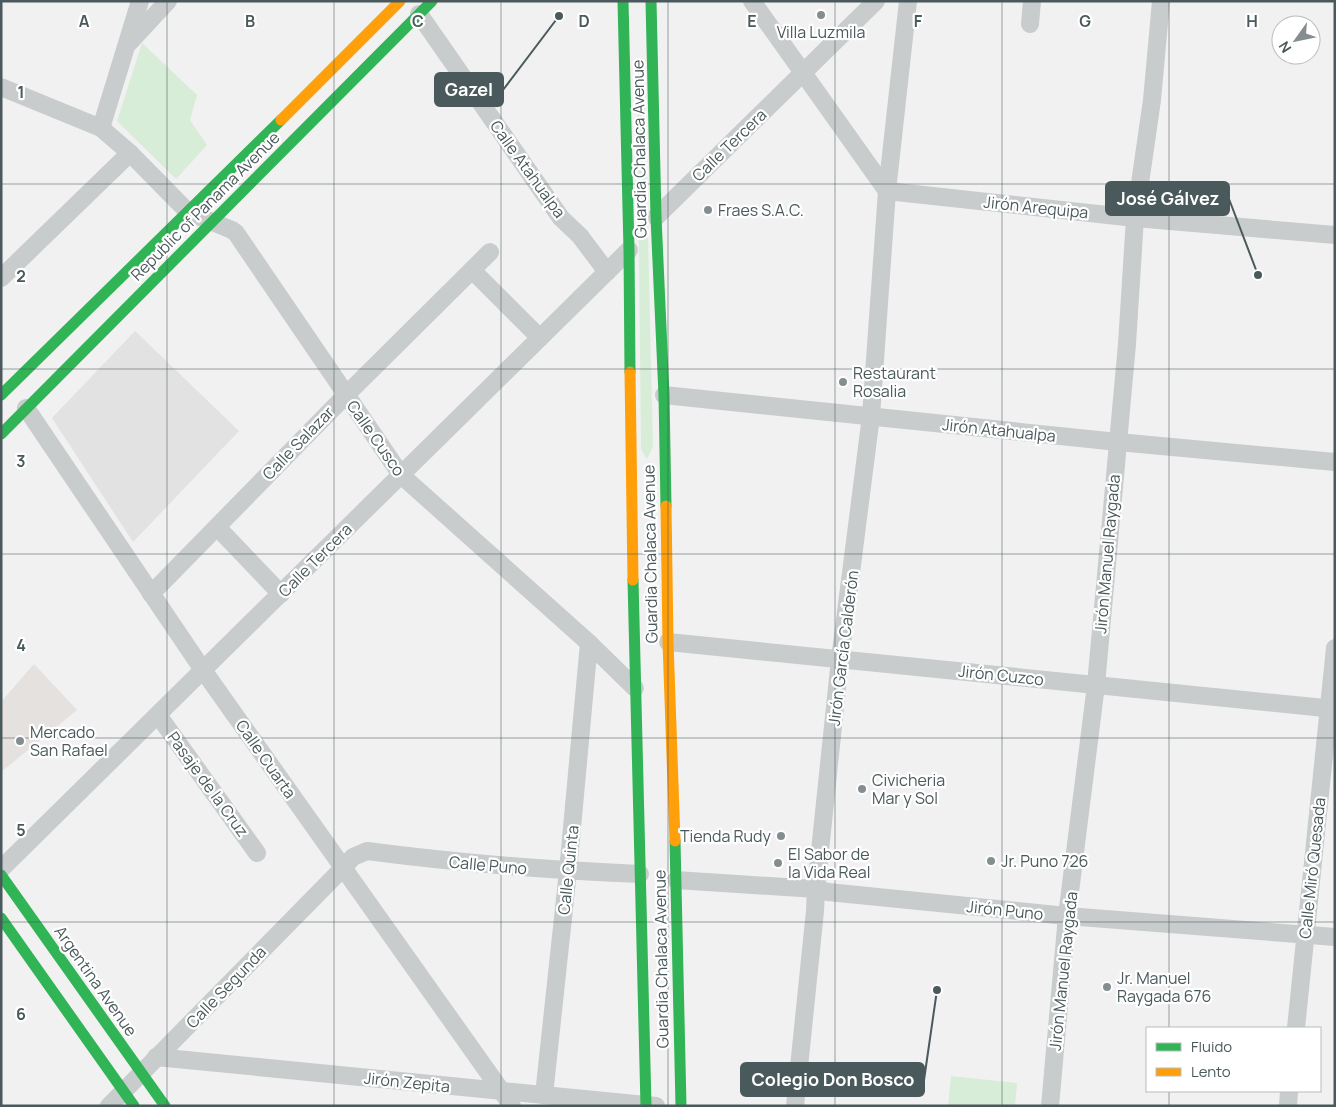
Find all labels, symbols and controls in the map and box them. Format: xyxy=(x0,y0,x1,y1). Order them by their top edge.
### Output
marker: Villa Luzmila xyxy=(815,9,827,21)
text: A xyxy=(79,10,90,32)
text: B xyxy=(245,10,255,32)
text: C xyxy=(412,10,424,32)
text: D xyxy=(578,10,590,32)
text: E xyxy=(747,10,757,32)
text: F xyxy=(914,10,923,32)
text: G xyxy=(1079,10,1091,32)
text: H xyxy=(1246,10,1258,32)
north arrow xyxy=(1271,15,1321,65)
place label: Villa Luzmila xyxy=(777,21,865,43)
text: N xyxy=(1274,38,1295,57)
street label: Guardia Chalaca Avenue xyxy=(626,59,652,239)
callout: Gazel xyxy=(435,73,503,106)
text: Gazel xyxy=(445,77,493,101)
text: 1 xyxy=(17,81,25,103)
street label: Calle Tercera xyxy=(687,104,771,186)
street label: Calle Atahualpa xyxy=(485,116,571,222)
street label: Republic of Panama Avenue xyxy=(126,127,284,285)
callout: José Gálvez xyxy=(1106,182,1229,215)
text: José Gálvez xyxy=(1117,186,1219,210)
street label: Jirón Arequipa xyxy=(983,191,1089,223)
place label: Fraes S.A.C. xyxy=(718,199,804,221)
marker: Fraes S.A.C. xyxy=(702,204,714,216)
text: 2 xyxy=(16,265,26,287)
place label: Restaurant Rosalia xyxy=(853,362,936,402)
marker: Restaurant Rosalia xyxy=(837,376,849,388)
street label: Calle Cusco xyxy=(342,396,410,480)
street label: Calle Salazar xyxy=(257,401,339,485)
street label: Jirón Atahualpa xyxy=(941,413,1057,447)
text: 3 xyxy=(16,450,26,472)
street label: Guardia Chalaca Avenue xyxy=(637,464,663,644)
street label: Jirón Manuel Raygada xyxy=(1089,473,1125,635)
street label: Calle Tercera xyxy=(273,518,357,602)
street label: Jirón García Calderón xyxy=(823,569,863,727)
text: 4 xyxy=(16,634,26,656)
street label: Jirón Cuzco xyxy=(957,660,1045,690)
street label: Calle Cuarta xyxy=(231,715,301,803)
place label: Mercado San Rafael xyxy=(30,721,108,761)
street label: Pasaje de la Cruz xyxy=(162,727,254,841)
marker: Mercado San Rafael xyxy=(14,735,26,747)
place label: Civicheria Mar y Sol xyxy=(872,769,945,809)
marker: Civicheria Mar y Sol xyxy=(856,783,868,795)
street label: Calle Miró Quesada xyxy=(1294,796,1330,940)
text: 5 xyxy=(16,819,26,841)
street label: Calle Quinta xyxy=(552,824,584,916)
place label: Tienda Rudy xyxy=(680,825,772,847)
marker: Tienda Rudy xyxy=(775,830,787,842)
place label: El Sabor de la Vida Real xyxy=(788,843,870,883)
place label: Jr. Puno 726 xyxy=(1001,850,1089,872)
street label: Calle Puno xyxy=(448,851,528,879)
marker: Jr. Puno 726 xyxy=(985,855,997,867)
marker: El Sabor de la Vida Real xyxy=(772,857,784,869)
street label: Guardia Chalaca Avenue xyxy=(648,869,674,1049)
street label: Jirón Manuel Raygada xyxy=(1044,890,1082,1052)
street label: Jirón Puno xyxy=(966,895,1044,925)
street label: Argentina Avenue xyxy=(50,921,142,1041)
street label: Calle Segunda xyxy=(181,941,271,1033)
place label: Jr. Manuel Raygada 676 xyxy=(1117,967,1212,1007)
marker: Jr. Manuel Raygada 676 xyxy=(1101,981,1113,993)
text: 6 xyxy=(16,1003,26,1025)
legend xyxy=(1146,1027,1321,1092)
text: Fluido xyxy=(1191,1036,1232,1057)
text: Lento xyxy=(1191,1061,1231,1082)
callout: Colegio Don Bosco xyxy=(741,1063,924,1096)
street label: Jirón Zepita xyxy=(363,1067,451,1097)
text: Colegio Don Bosco xyxy=(752,1067,914,1091)

